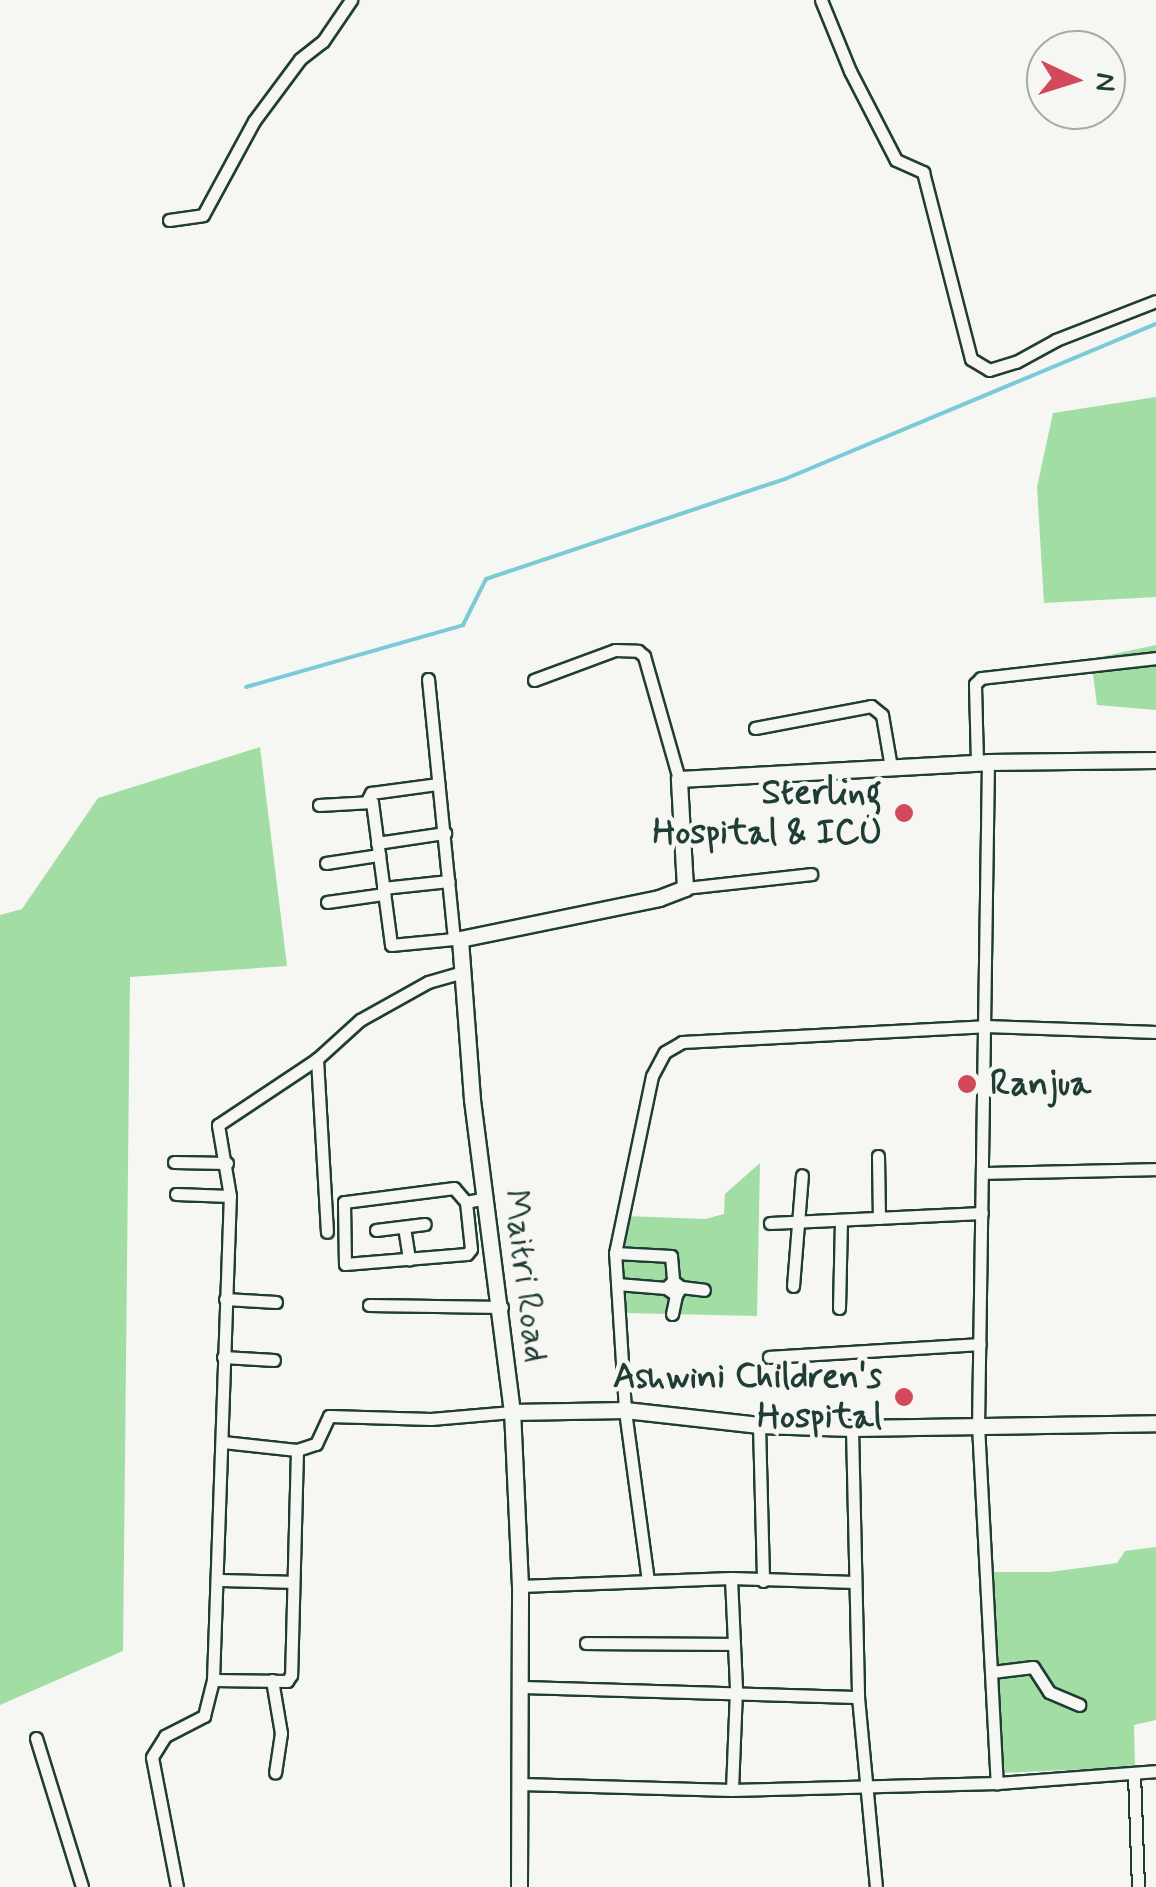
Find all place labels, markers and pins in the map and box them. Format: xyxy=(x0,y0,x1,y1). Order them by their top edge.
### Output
place label: Sterling Hospital & ICU xyxy=(653,772,882,854)
marker: Sterling Hospital & ICU xyxy=(891,800,917,826)
place label: Ranjua xyxy=(990,1063,1091,1105)
marker: Ranjua xyxy=(954,1071,980,1097)
place label: Ashwini Children's Hospital xyxy=(606,1356,882,1438)
marker: Ashwini Children's Hospital xyxy=(891,1384,917,1410)

